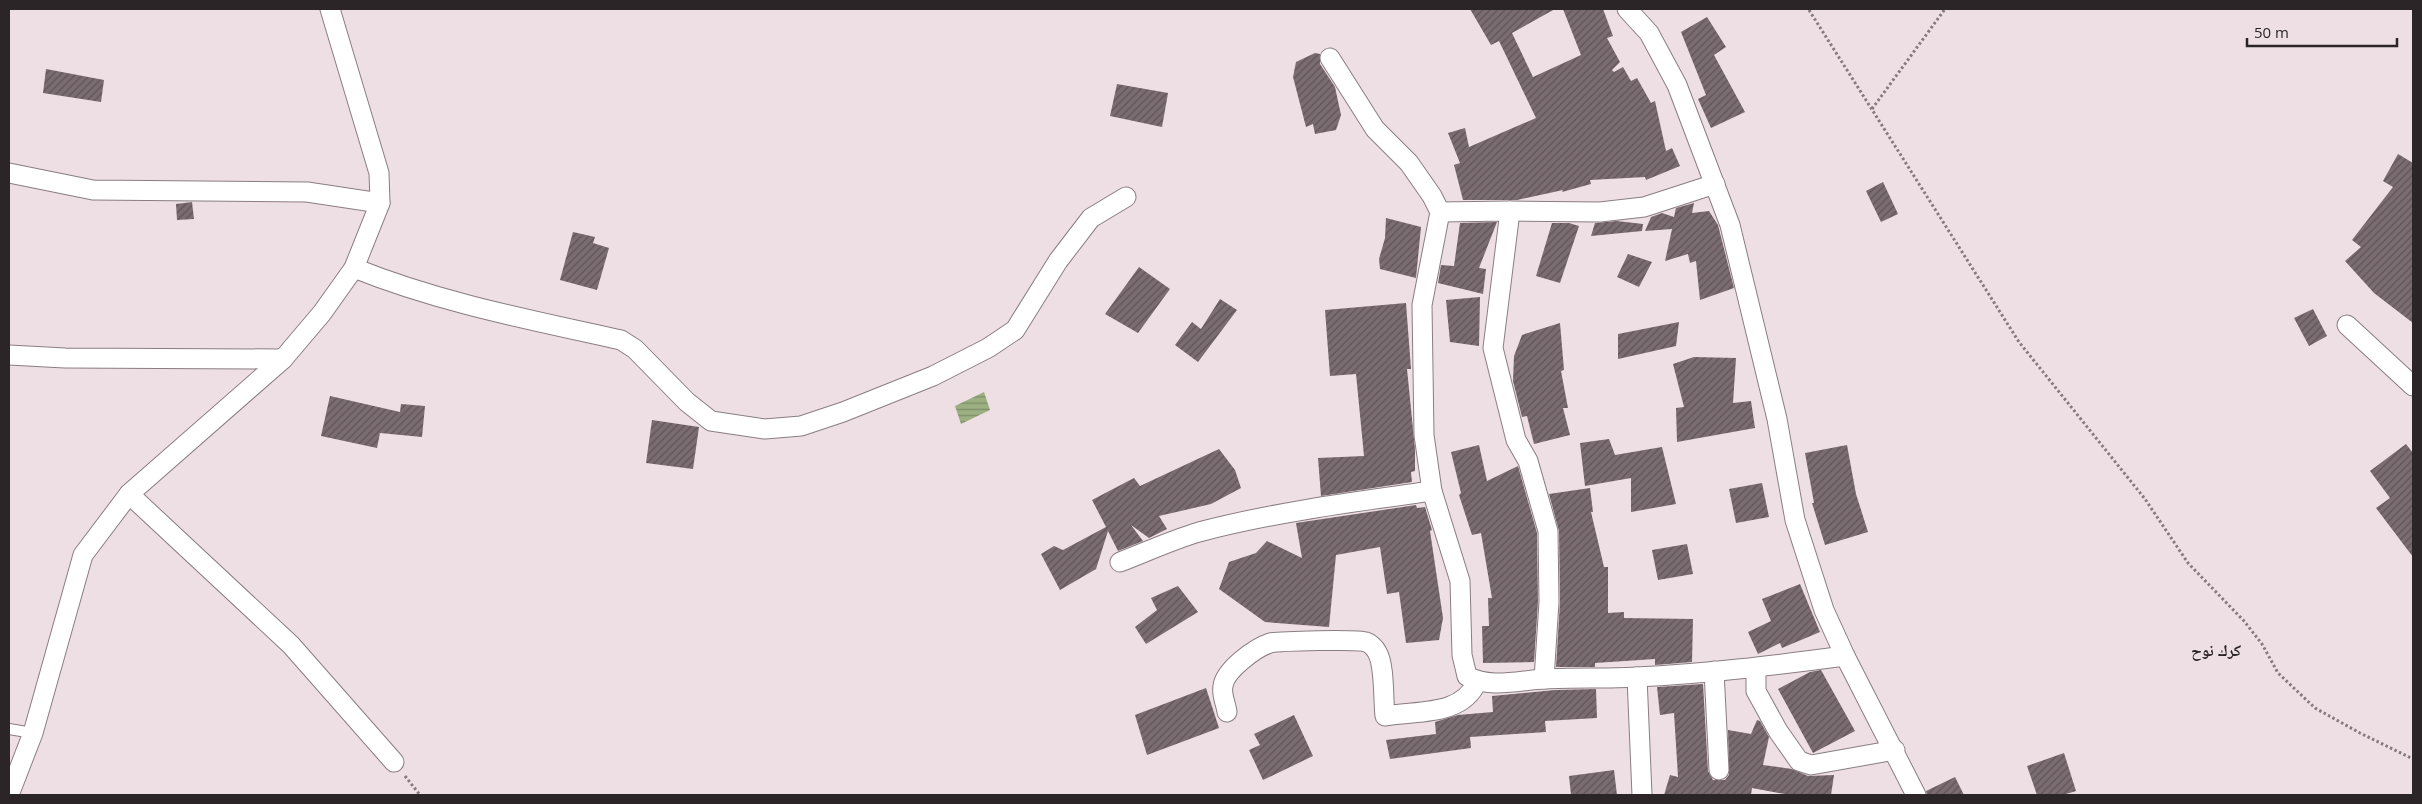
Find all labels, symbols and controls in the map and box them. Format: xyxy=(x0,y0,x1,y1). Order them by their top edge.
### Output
scale bar xyxy=(2247,15,2397,47)
text: 50 m xyxy=(2254,22,2289,42)
district label: كرك نوح xyxy=(2191,639,2241,661)

